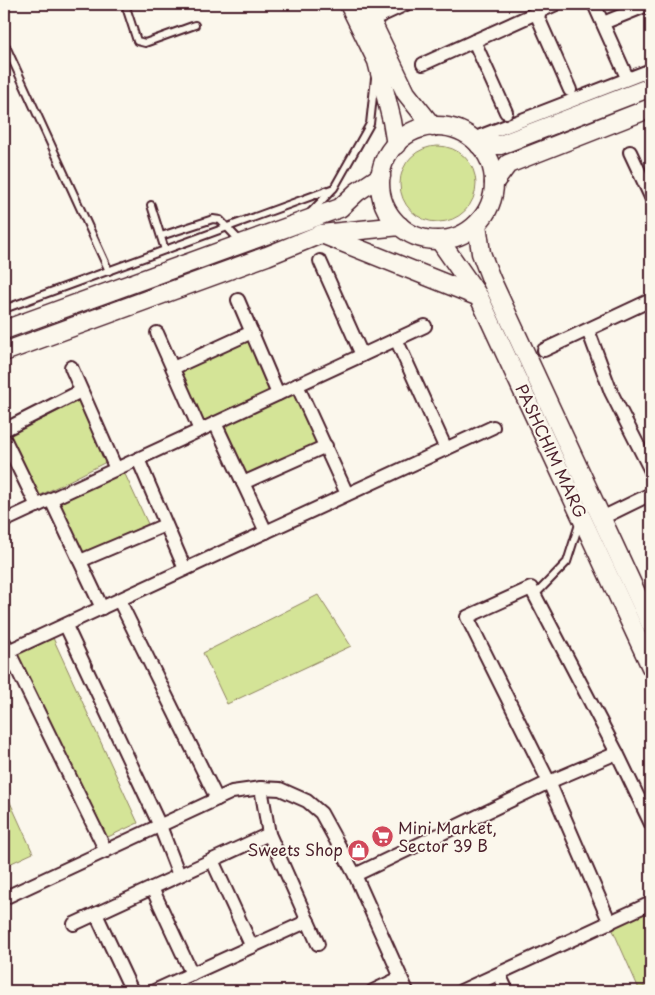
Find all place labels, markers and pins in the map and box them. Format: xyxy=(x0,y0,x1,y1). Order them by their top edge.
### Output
place label: Mini Market, Sector 39 B xyxy=(398,815,497,857)
supermarket icon: Mini Market, Sector 39 B xyxy=(370,825,394,849)
place label: Sweets Shop xyxy=(248,837,343,861)
shop icon: Sweets Shop xyxy=(347,838,371,862)

